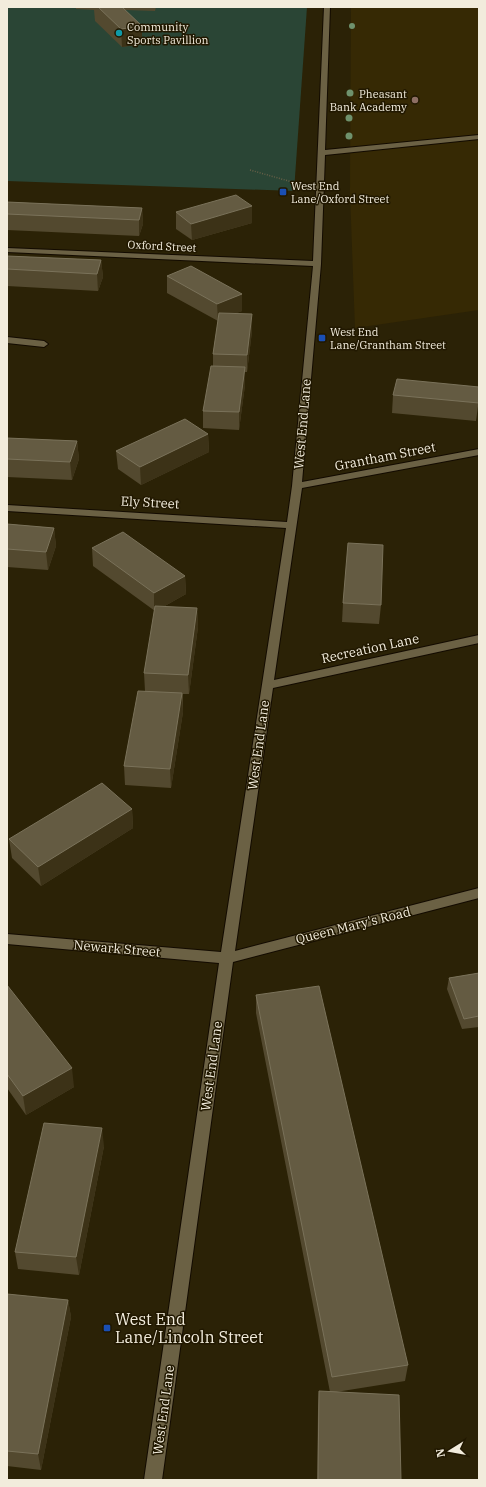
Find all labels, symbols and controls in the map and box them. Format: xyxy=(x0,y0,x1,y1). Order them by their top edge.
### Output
place label: Community Sports Pavillion xyxy=(127,20,208,47)
marker: Community Sports Pavillion xyxy=(114,28,124,38)
place label: Pheasant Bank Academy xyxy=(330,87,407,114)
marker: Pheasant Bank Academy xyxy=(410,95,420,105)
place label: West End Lane/Oxford Street xyxy=(291,179,389,206)
marker: West End Lane/Oxford Street xyxy=(278,187,288,197)
street label: Oxford Street xyxy=(127,237,197,255)
place label: West End Lane/Grantham Street xyxy=(330,325,446,352)
marker: West End Lane/Grantham Street xyxy=(317,333,327,343)
street label: West End Lane xyxy=(290,378,315,470)
street label: Grantham Street xyxy=(333,438,437,475)
street label: Ely Street xyxy=(120,492,180,513)
street label: Recreation Lane xyxy=(320,630,421,667)
street label: West End Lane xyxy=(244,699,273,791)
street label: Queen Mary's Road xyxy=(294,903,412,948)
street label: Newark Street xyxy=(73,936,161,961)
street label: West End Lane xyxy=(197,1020,226,1112)
place label: West End Lane/Lincoln Street xyxy=(115,1309,264,1347)
marker: West End Lane/Lincoln Street xyxy=(102,1323,112,1333)
street label: West End Lane xyxy=(149,1364,178,1456)
north arrow xyxy=(430,1431,470,1471)
text: N xyxy=(432,1447,448,1459)

